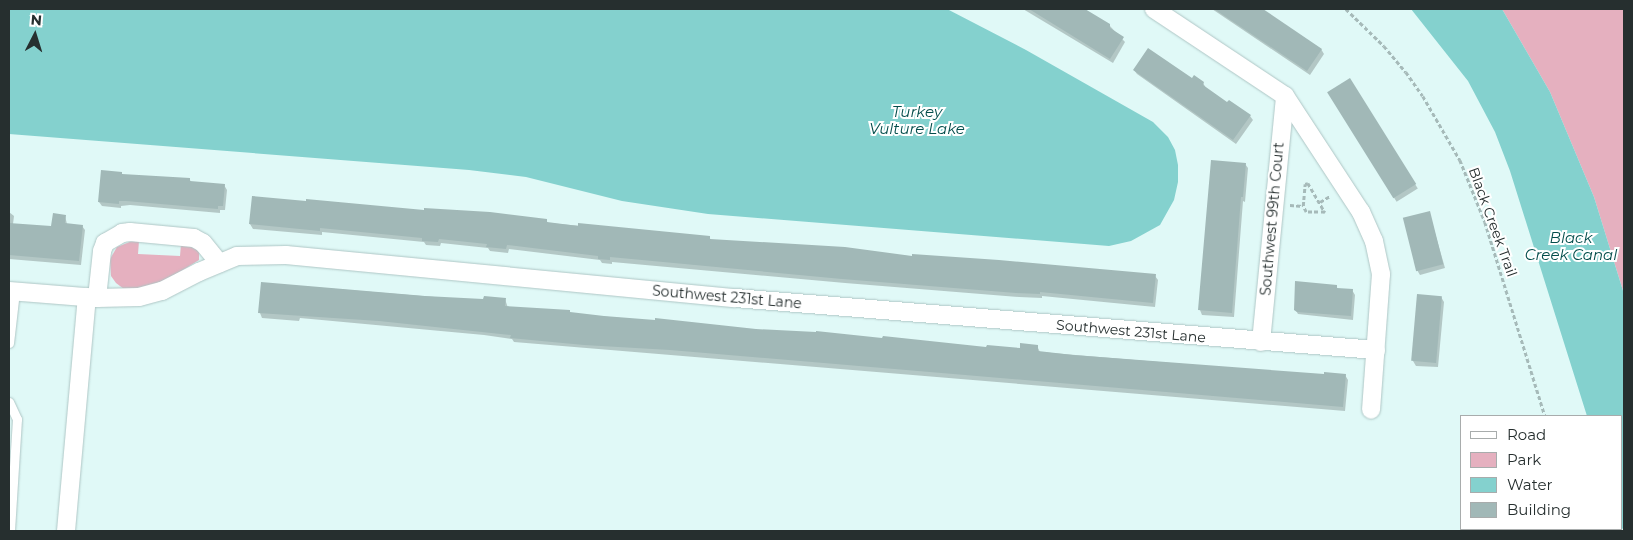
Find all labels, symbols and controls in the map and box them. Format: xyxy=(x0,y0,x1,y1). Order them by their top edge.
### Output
north arrow xyxy=(10,10,60,60)
text: N xyxy=(30,11,43,30)
water label: Turkey Vulture Lake xyxy=(869,102,965,137)
street label: Southwest 99th Court xyxy=(1257,142,1287,296)
street label: Black Creek Trail xyxy=(1465,165,1521,279)
water label: Black Creek Canal xyxy=(1525,228,1617,263)
street label: Southwest 231st Lane xyxy=(652,282,802,312)
street label: Southwest 231st Lane xyxy=(1056,316,1206,346)
legend xyxy=(1460,415,1623,530)
text: Road xyxy=(1507,425,1546,444)
text: Park xyxy=(1507,450,1541,469)
text: Water xyxy=(1507,475,1553,494)
text: Building xyxy=(1507,500,1571,519)

